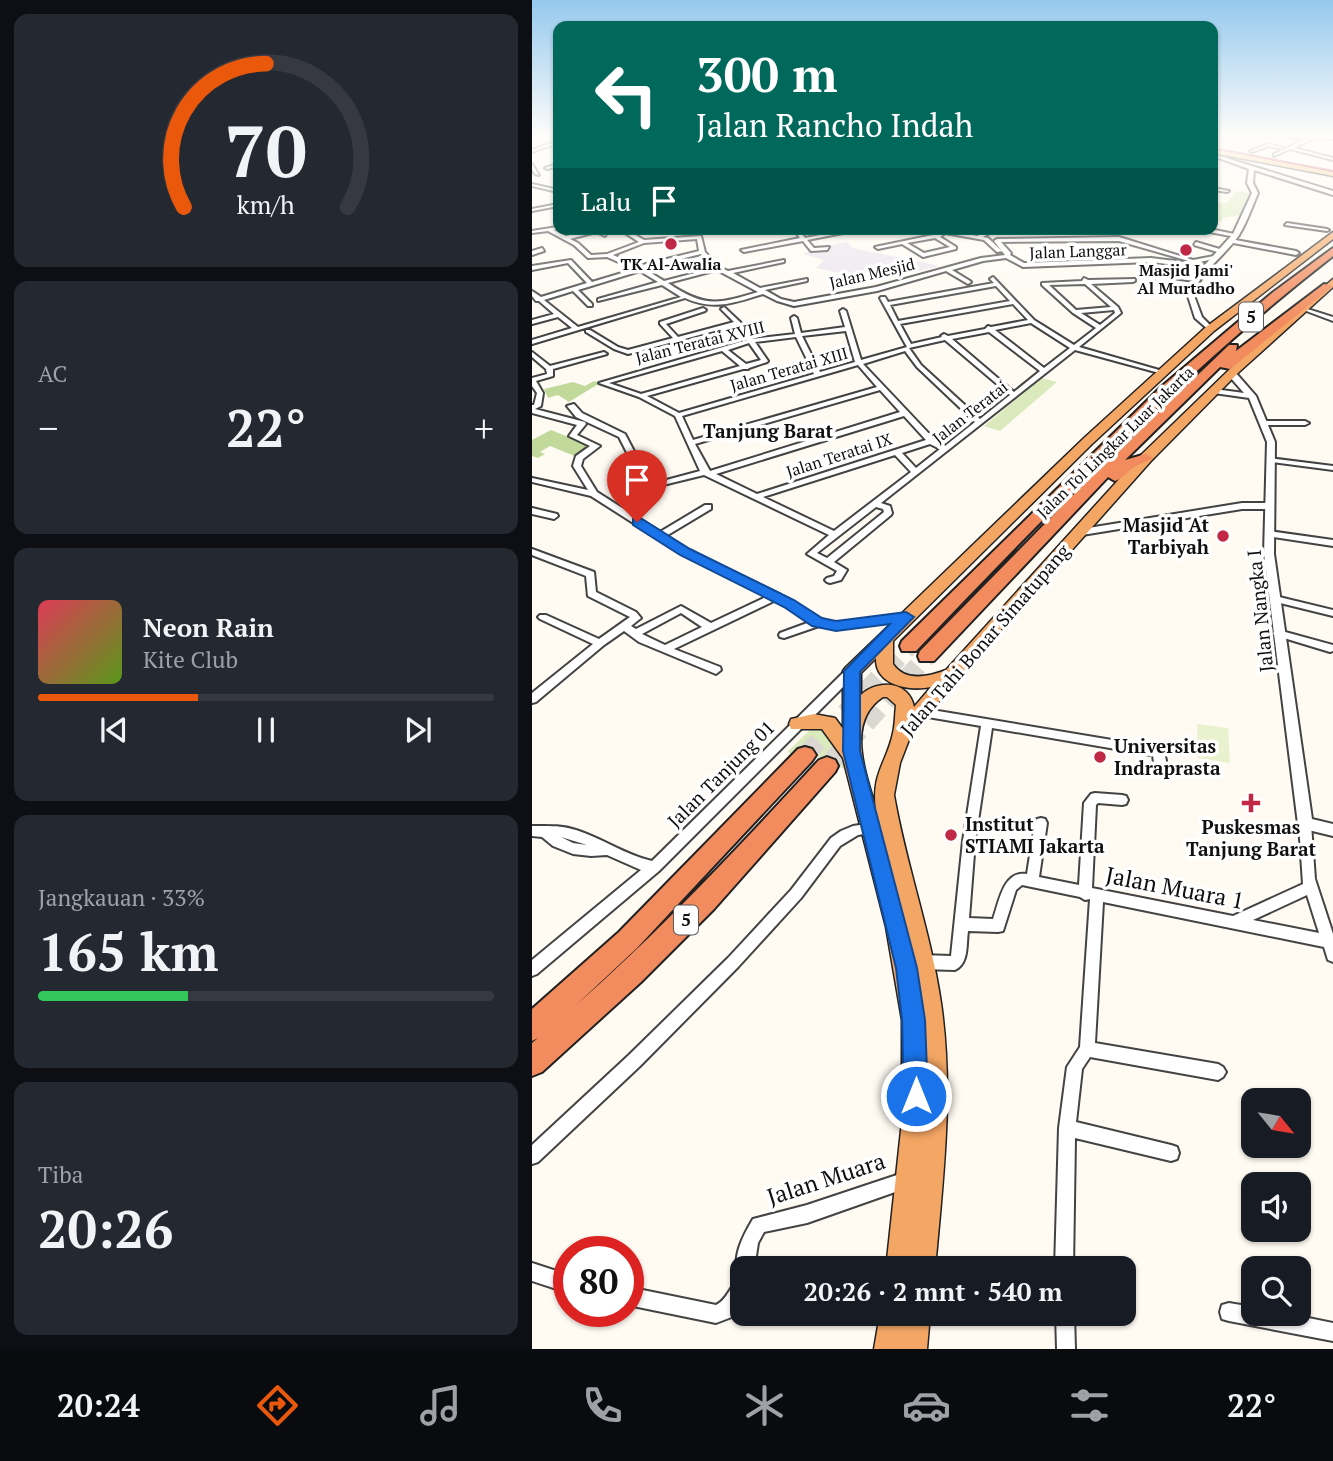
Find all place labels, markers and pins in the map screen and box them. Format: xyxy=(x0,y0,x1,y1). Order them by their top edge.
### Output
marker: TK Al-Awalia xyxy=(663,236,679,252)
marker: Masjid Jami' Al Murtadho xyxy=(1178,242,1194,258)
place label: TK Al-Awalia xyxy=(621,253,721,275)
place label: Masjid Jami' Al Murtadho xyxy=(1137,259,1235,299)
pin xyxy=(607,450,667,522)
place label: Masjid At Tarbiyah xyxy=(1123,512,1209,559)
marker: Masjid At Tarbiyah xyxy=(1215,528,1231,544)
place label: Universitas Indraprasta xyxy=(1114,733,1221,780)
marker: Universitas Indraprasta xyxy=(1092,749,1108,765)
marker: Puskesmas Tanjung Barat xyxy=(1241,793,1261,813)
place label: Institut STIAMI Jakarta xyxy=(965,811,1105,858)
place label: Puskesmas Tanjung Barat xyxy=(1186,814,1317,861)
marker: Institut STIAMI Jakarta xyxy=(943,827,959,843)

